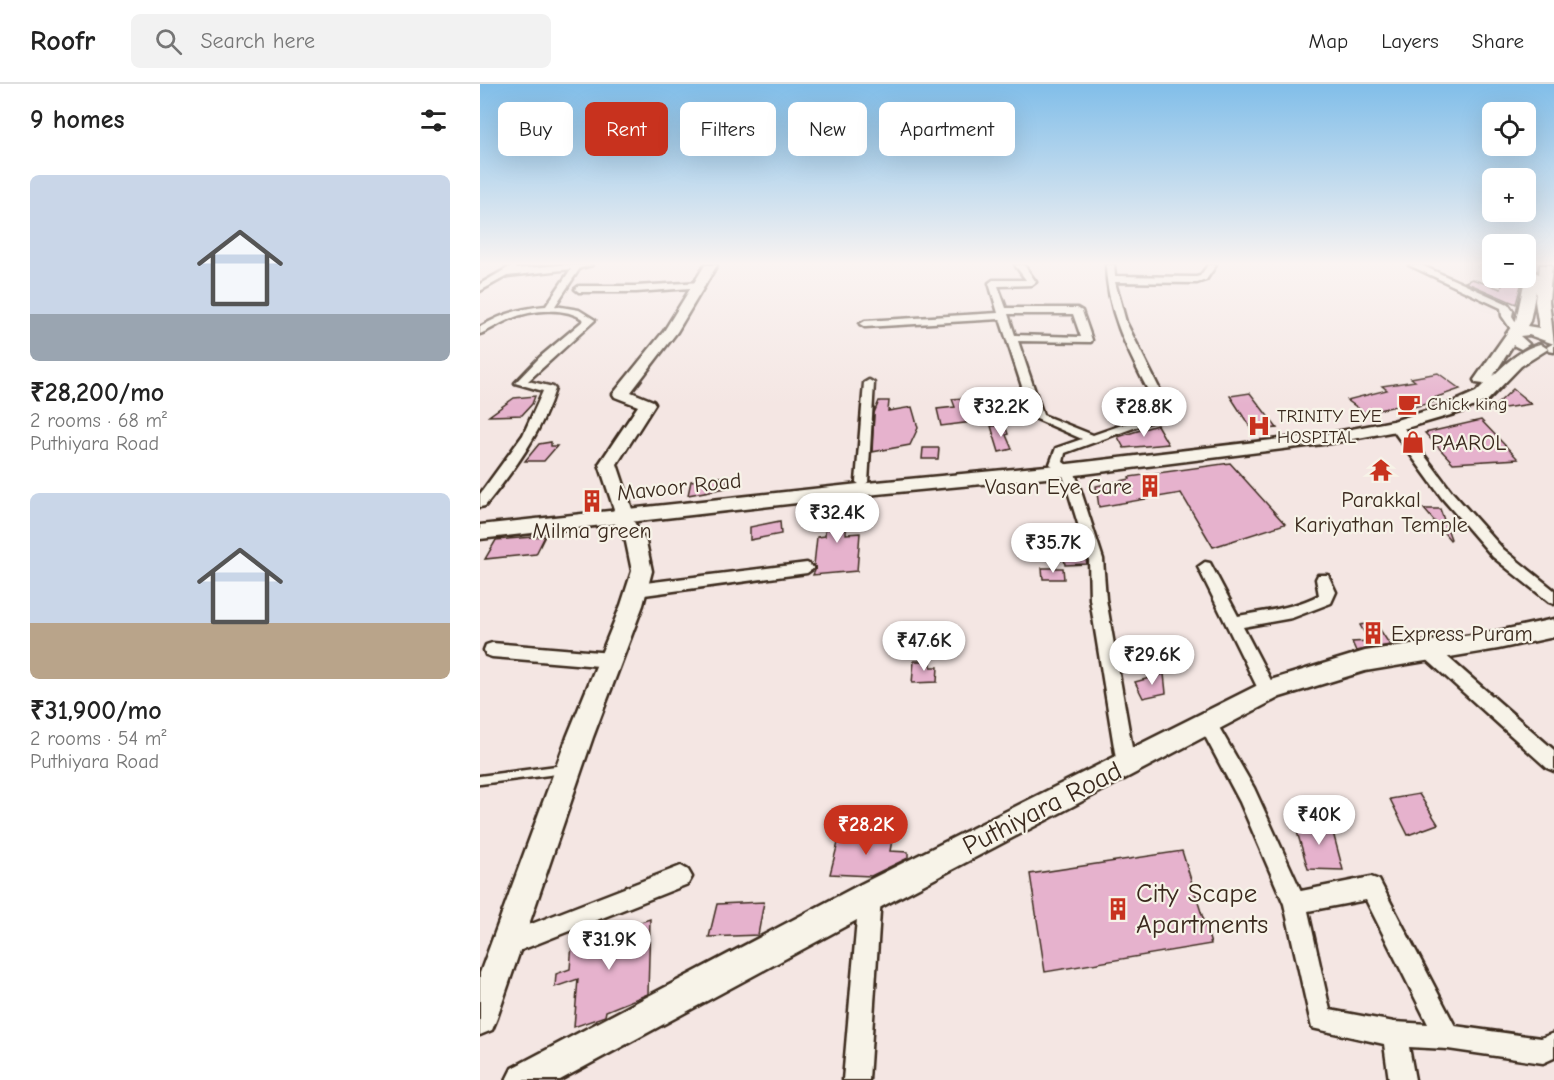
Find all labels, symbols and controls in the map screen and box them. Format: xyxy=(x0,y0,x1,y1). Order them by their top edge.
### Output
search box xyxy=(131,14,551,68)
text: Roofr xyxy=(30,25,95,57)
icon: search xyxy=(152,25,185,58)
text: Search here xyxy=(200,28,315,54)
text: Map xyxy=(1309,29,1348,53)
text: Layers xyxy=(1381,29,1439,53)
text: Share xyxy=(1472,29,1524,53)
chip: Buy xyxy=(498,102,573,156)
chip: Rent xyxy=(585,102,668,156)
chip: Filters xyxy=(680,102,776,156)
chip: New xyxy=(788,102,867,156)
chip: Apartment xyxy=(879,102,1015,156)
map controls xyxy=(1482,102,1536,288)
button: locate xyxy=(1482,102,1536,156)
icon: filters xyxy=(417,104,450,137)
text: 9 homes xyxy=(30,105,125,135)
button: + xyxy=(1482,168,1536,222)
icon: home xyxy=(186,214,294,322)
button: − xyxy=(1482,234,1536,288)
text: ₹28,200/mo xyxy=(30,378,164,408)
pin: ₹32.2K xyxy=(952,387,1050,438)
pin: ₹28.8K xyxy=(1095,387,1193,438)
cafe icon: Chick king xyxy=(1396,391,1422,417)
place label: Chick king xyxy=(1427,394,1507,415)
text: ₹32.2K xyxy=(973,395,1029,418)
text: ₹28.8K xyxy=(1116,395,1172,418)
place label: TRINITY EYE HOSPITAL xyxy=(1277,406,1382,448)
text: 2 rooms · 68 m² xyxy=(30,409,167,432)
hospital icon: TRINITY EYE HOSPITAL xyxy=(1246,413,1272,439)
shop icon: PAAROL xyxy=(1400,429,1426,455)
place label: PAAROL xyxy=(1431,430,1506,456)
text: Puthiyara Road xyxy=(30,432,159,455)
temple icon: Parakkal Kariyathan Temple xyxy=(1368,457,1394,483)
street label: Mavoor Road xyxy=(615,468,743,506)
building icon: Vasan Eye Care xyxy=(1137,473,1163,499)
place label: Vasan Eye Care xyxy=(985,474,1132,500)
place label: Parakkal Kariyathan Temple xyxy=(1294,487,1468,538)
building icon: Milma green xyxy=(579,488,605,514)
pin: ₹32.4K xyxy=(788,493,886,544)
text: ₹32.4K xyxy=(809,501,865,524)
place label: Milma green xyxy=(532,518,652,544)
pin: ₹35.7K xyxy=(1004,523,1102,574)
text: ₹35.7K xyxy=(1025,531,1081,554)
icon: home xyxy=(186,532,294,640)
building icon: Express Puram xyxy=(1360,620,1386,646)
pin: ₹47.6K xyxy=(875,621,973,672)
place label: Express Puram xyxy=(1391,621,1533,647)
text: ₹47.6K xyxy=(896,629,952,652)
pin: ₹29.6K xyxy=(1103,635,1201,686)
text: ₹29.6K xyxy=(1123,643,1181,666)
text: ₹31,900/mo xyxy=(30,696,162,726)
text: 2 rooms · 54 m² xyxy=(30,727,166,750)
text: Puthiyara Road xyxy=(30,750,159,773)
street label: Puthiyara Road xyxy=(958,755,1127,862)
pin: ₹40K xyxy=(1283,795,1355,846)
text: ₹40K xyxy=(1297,803,1341,826)
pin: ₹28.2K xyxy=(817,805,915,856)
text: ₹28.2K xyxy=(838,813,894,836)
place label: City Scape Apartments xyxy=(1136,878,1268,940)
building icon: City Scape Apartments xyxy=(1105,896,1131,922)
pin: ₹31.9K xyxy=(560,920,658,971)
text: ₹31.9K xyxy=(582,928,636,951)

